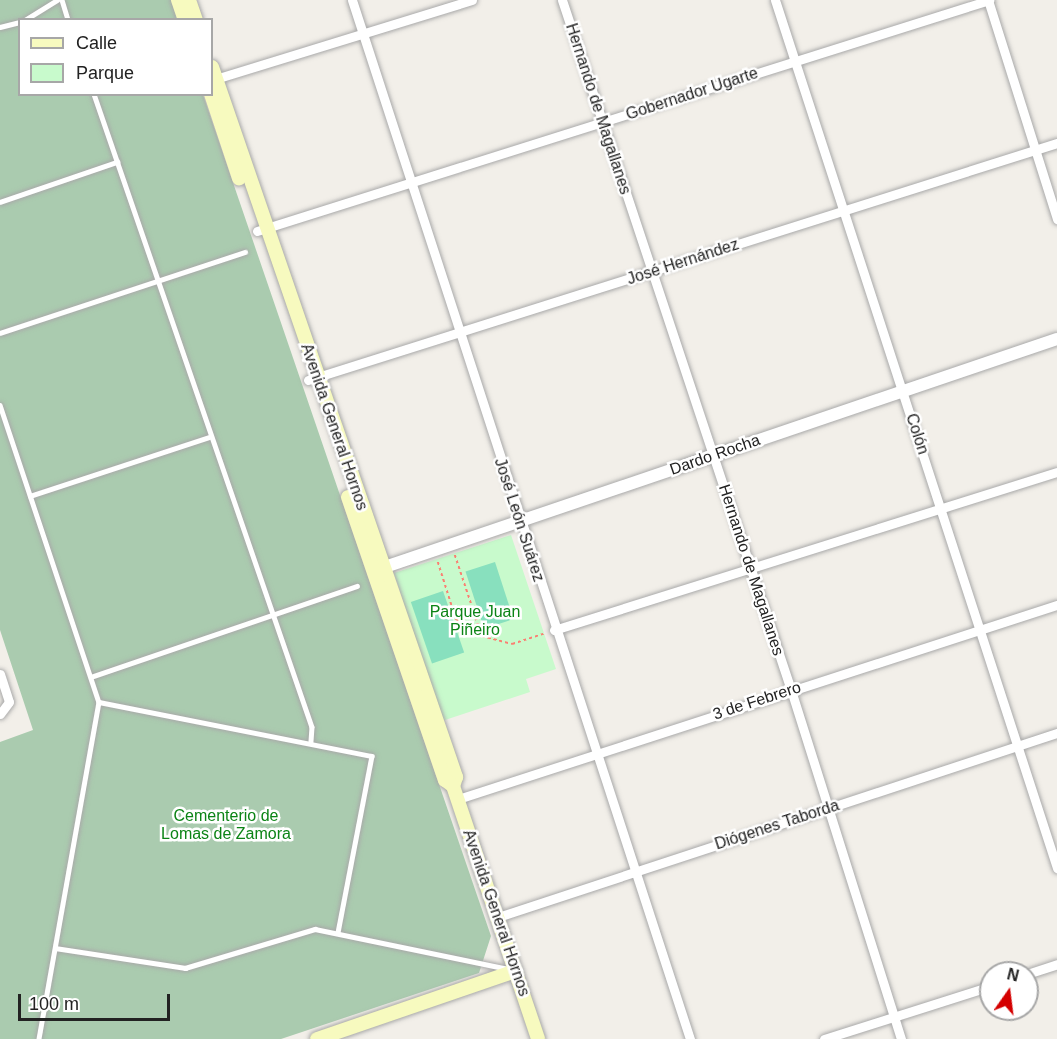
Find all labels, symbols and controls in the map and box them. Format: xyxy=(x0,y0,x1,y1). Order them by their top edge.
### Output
legend xyxy=(18,18,213,96)
street label: Hernando de Magallanes xyxy=(561,21,635,197)
text: Calle xyxy=(76,33,117,53)
text: Parque xyxy=(76,63,134,83)
street label: Gobernador Ugarte xyxy=(623,64,761,124)
street label: José Hernández xyxy=(625,235,741,289)
street label: Avenida General Hornos xyxy=(296,341,372,513)
street label: Colón xyxy=(901,411,933,457)
street label: Dardo Rocha xyxy=(667,431,763,479)
street label: José León Suárez xyxy=(490,456,548,584)
street label: Hernando de Magallanes xyxy=(714,482,788,658)
park label: Parque Juan Piñeiro xyxy=(430,602,520,640)
street label: 3 de Febrero xyxy=(710,678,804,724)
street label: Diógenes Taborda xyxy=(712,796,842,854)
park label: Cementerio de Lomas de Zamora xyxy=(161,806,291,844)
street label: Avenida General Hornos xyxy=(458,827,534,999)
north arrow xyxy=(979,961,1039,1021)
text: N xyxy=(1005,965,1021,985)
scale bar xyxy=(21,982,172,1020)
text: 100 m xyxy=(29,994,79,1014)

